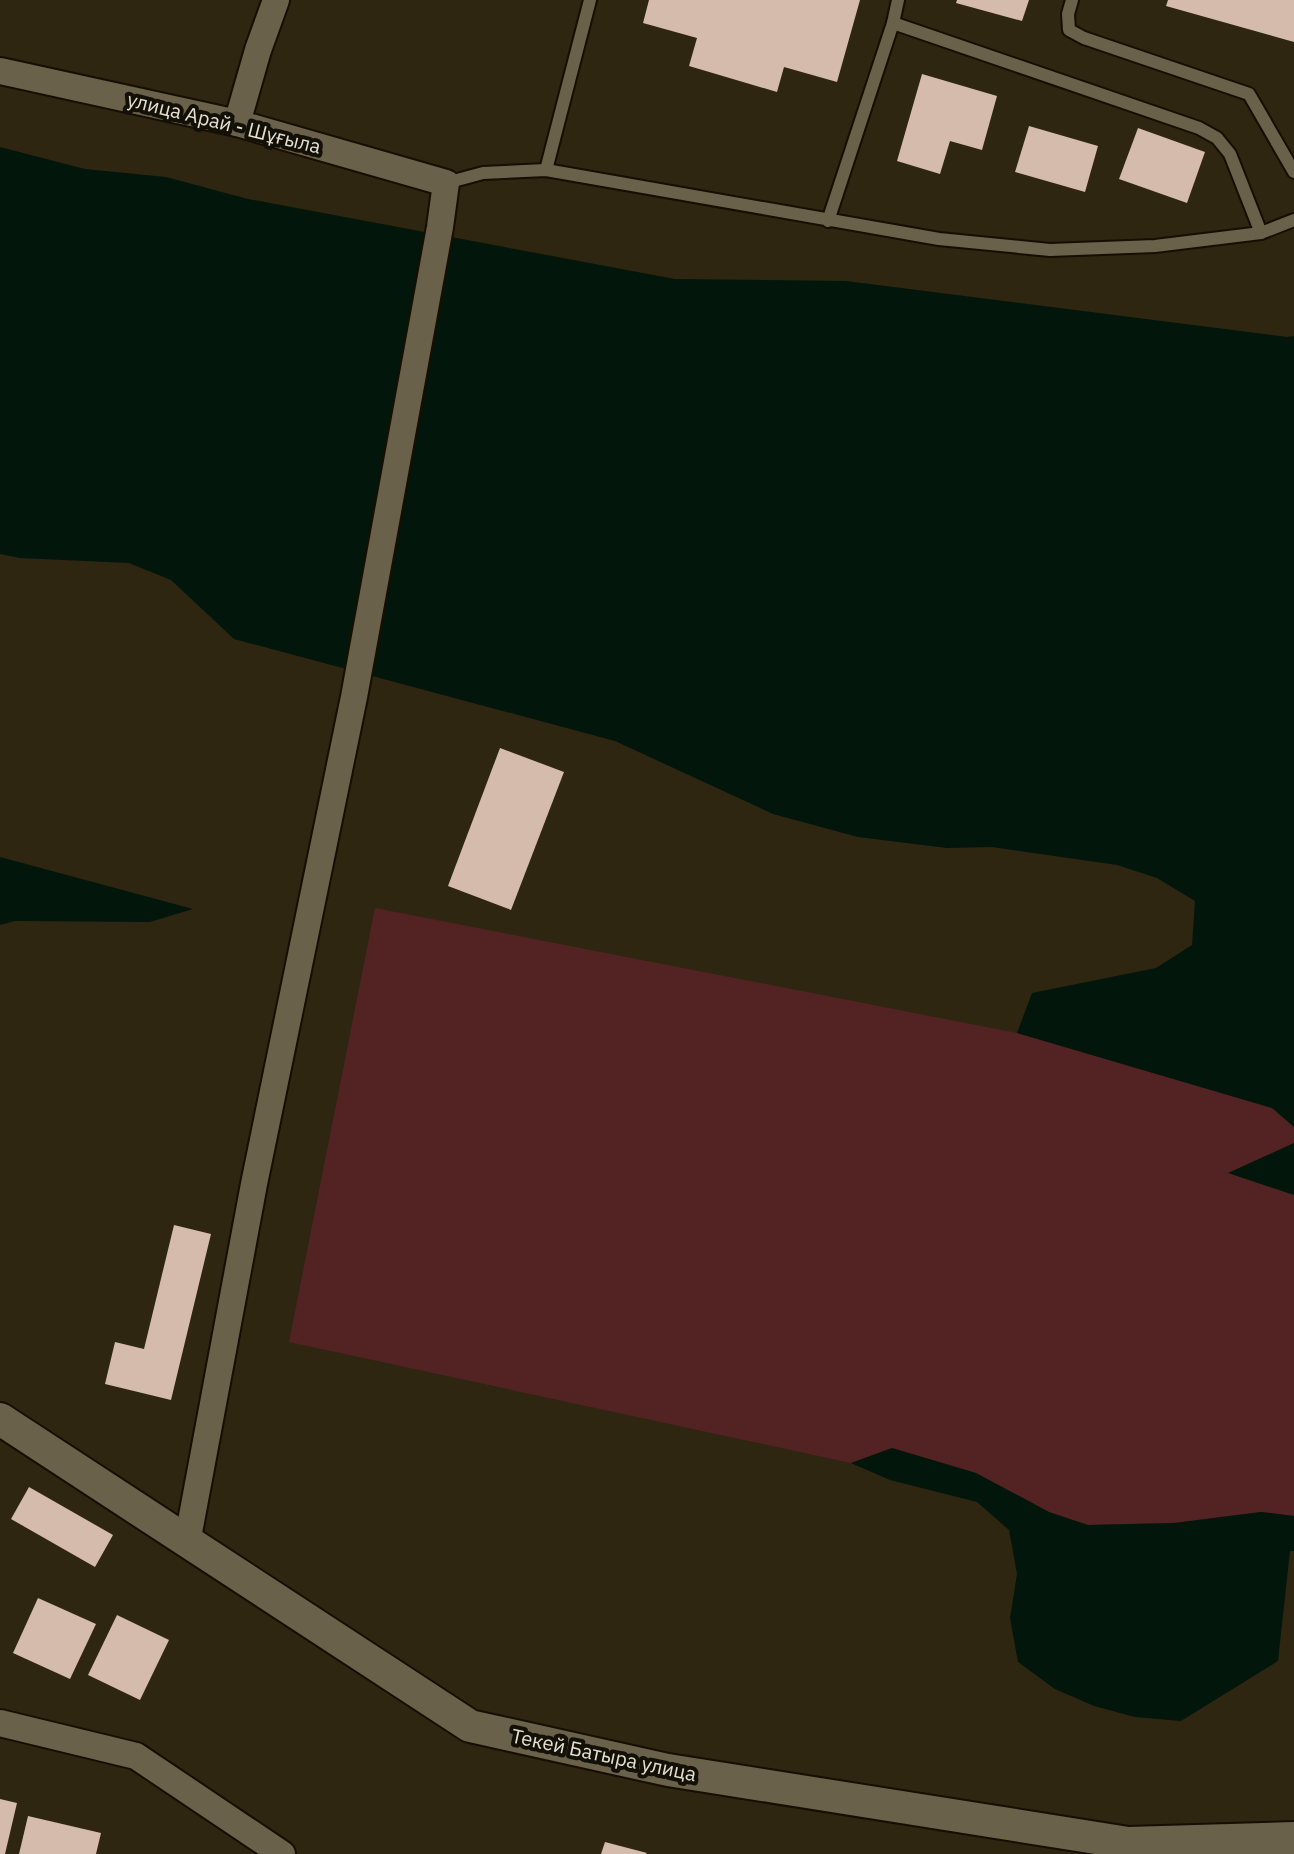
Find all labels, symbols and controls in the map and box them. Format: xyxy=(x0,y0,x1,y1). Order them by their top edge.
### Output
street label: улица Арай - Шұғыла xyxy=(124,85,324,160)
street label: Текей Батыра улица xyxy=(509,1722,699,1787)

